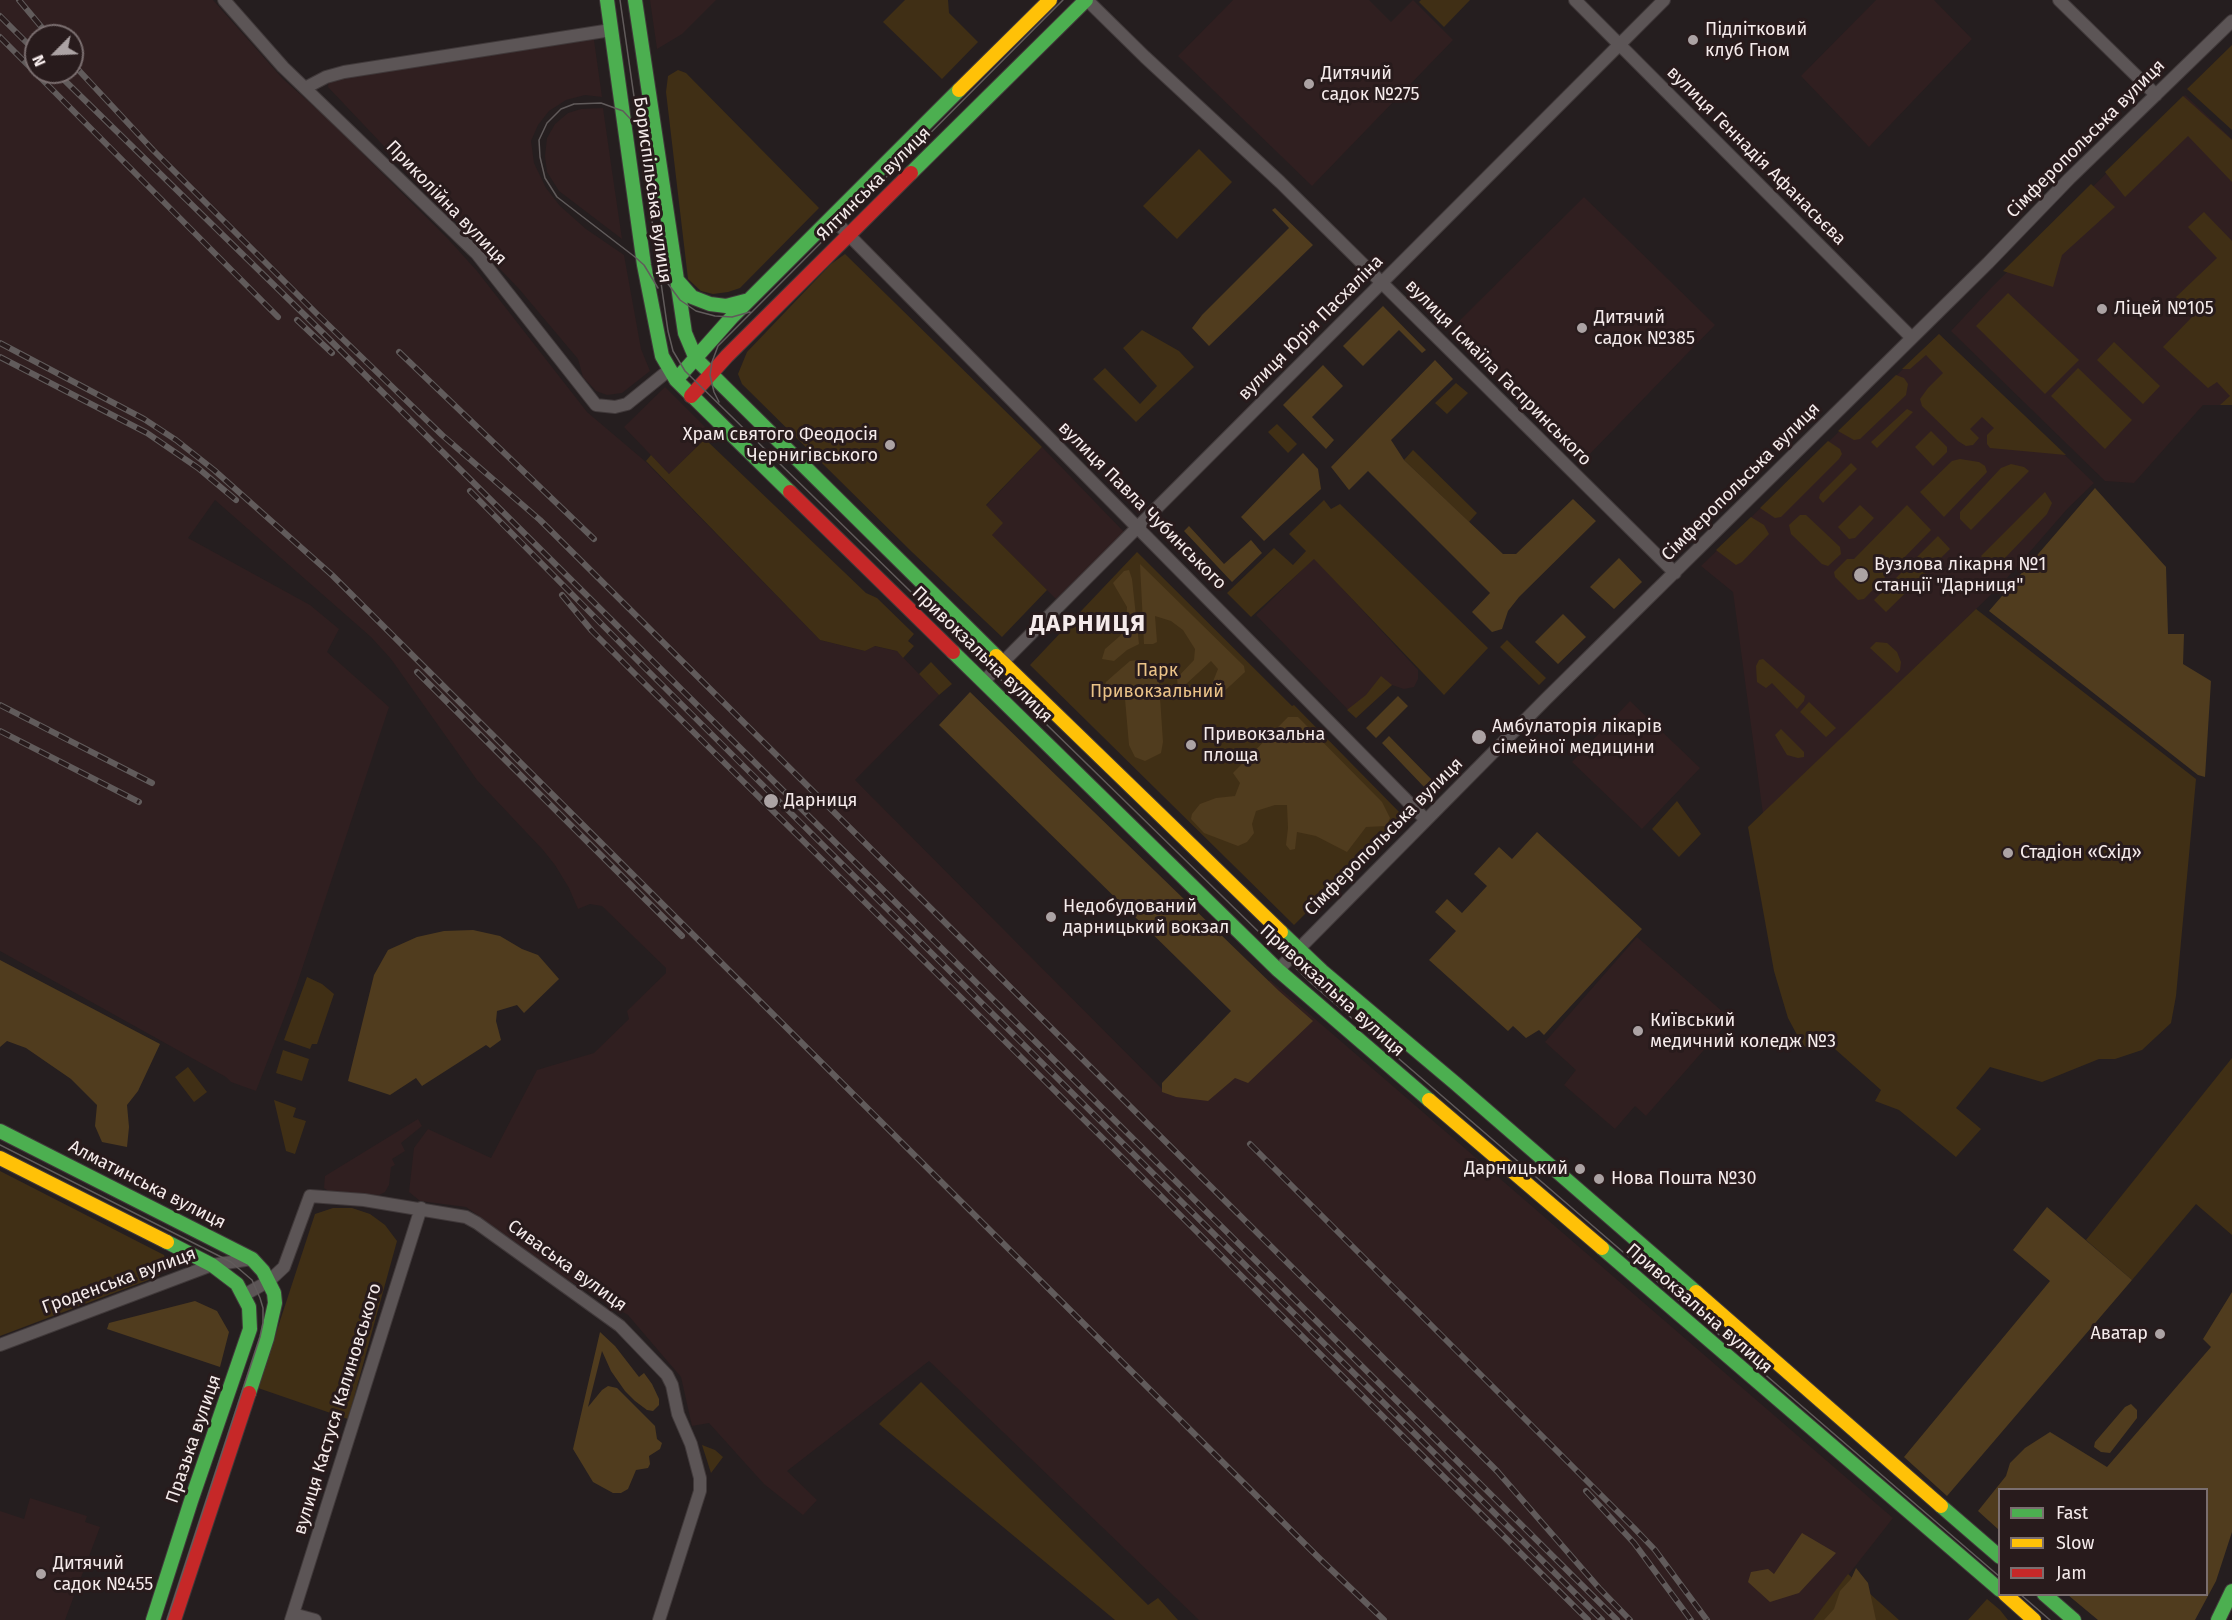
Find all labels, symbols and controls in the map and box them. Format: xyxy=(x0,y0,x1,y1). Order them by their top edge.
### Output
place label: Підлітковий клуб Гном xyxy=(1705,19,1807,62)
north arrow xyxy=(24,24,84,84)
marker: Підлітковий клуб Гном xyxy=(1686,33,1700,47)
text: N xyxy=(28,52,50,69)
street label: Сімферопольська вулиця xyxy=(2002,55,2170,223)
street label: вулиця Геннадія Афанасьєва xyxy=(1662,62,1850,250)
place label: Дитячий садок №275 xyxy=(1321,63,1420,106)
marker: Дитячий садок №275 xyxy=(1302,77,1316,91)
street label: Бориспільська вулиця xyxy=(628,95,676,285)
street label: Ялтинська вулиця xyxy=(812,122,936,246)
street label: Приколійна вулиця xyxy=(381,136,511,270)
street label: вулиця Юрія Пасхаліна xyxy=(1234,251,1388,405)
street label: вулиця Ісмаїла Гаспринського xyxy=(1400,275,1596,471)
place label: Ліцей №105 xyxy=(2114,298,2214,320)
marker: Ліцей №105 xyxy=(2095,302,2109,316)
place label: Дитячий садок №385 xyxy=(1594,307,1695,350)
marker: Дитячий садок №385 xyxy=(1575,321,1589,335)
street label: Сімферопольська вулиця xyxy=(1657,398,1825,566)
street label: вулиця Павла Чубинського xyxy=(1053,417,1231,595)
place label: Храм святого Феодосія Чернигівського xyxy=(683,424,878,466)
marker: Храм святого Феодосія Чернигівського xyxy=(883,438,897,452)
place label: Вузлова лікарня №1 станції "Дарниця" xyxy=(1874,554,2046,596)
marker: Вузлова лікарня №1 станції "Дарниця" xyxy=(1852,566,1870,584)
street label: Привокзальна вулиця xyxy=(907,582,1057,728)
district label: ДАРНИЦЯ xyxy=(1029,610,1147,638)
park label: Парк Привокзальний xyxy=(1090,660,1224,702)
place label: Амбулаторія лікарів сімейної медицини xyxy=(1492,716,1662,758)
place label: Привокзальна площа xyxy=(1203,724,1325,766)
marker: Амбулаторія лікарів сімейної медицини xyxy=(1470,728,1488,746)
marker: Привокзальна площа xyxy=(1184,738,1198,752)
street label: Сімферопольська вулиця xyxy=(1300,753,1468,921)
place label: Дарниця xyxy=(784,790,857,812)
marker: Дарниця xyxy=(762,792,780,810)
place label: Стадіон «Схід» xyxy=(2020,842,2142,864)
marker: Стадіон «Схід» xyxy=(2001,846,2015,860)
place label: Недобудований дарницький вокзал xyxy=(1063,896,1229,938)
marker: Недобудований дарницький вокзал xyxy=(1044,910,1058,924)
street label: Привокзальна вулиця xyxy=(1255,920,1409,1062)
place label: Київський медичний коледж №3 xyxy=(1650,1010,1836,1052)
marker: Київський медичний коледж №3 xyxy=(1631,1024,1645,1038)
street label: Алматинська вулиця xyxy=(65,1136,229,1234)
place label: Дарницький xyxy=(1464,1158,1568,1180)
marker: Дарницький xyxy=(1573,1162,1587,1176)
place label: Нова Пошта №30 xyxy=(1611,1168,1756,1190)
marker: Нова Пошта №30 xyxy=(1592,1172,1606,1186)
street label: Сиваська вулиця xyxy=(503,1216,631,1316)
street label: Привокзальна вулиця xyxy=(1621,1239,1777,1379)
street label: Гроденська вулиця xyxy=(39,1243,199,1319)
street label: вулиця Кастуся Калиновського xyxy=(289,1281,387,1537)
place label: Аватар xyxy=(2090,1323,2148,1345)
marker: Аватар xyxy=(2153,1327,2167,1341)
street label: Празька вулиця xyxy=(162,1372,226,1506)
legend xyxy=(1998,1488,2208,1596)
text: Fast xyxy=(2056,1502,2088,1524)
text: Slow xyxy=(2056,1532,2094,1554)
place label: Дитячий садок №455 xyxy=(53,1553,153,1596)
text: Jam xyxy=(2056,1562,2087,1584)
marker: Дитячий садок №455 xyxy=(34,1567,48,1581)

